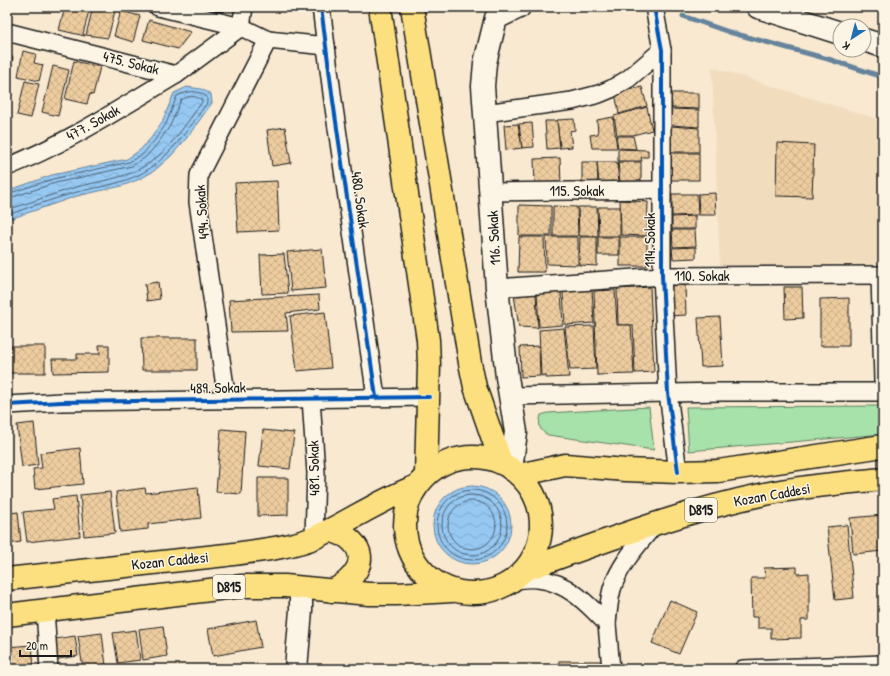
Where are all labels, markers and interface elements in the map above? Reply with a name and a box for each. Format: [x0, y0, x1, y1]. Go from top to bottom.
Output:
north arrow [832, 18, 872, 58]
text: K [839, 39, 853, 53]
street label: 475. Sokak [101, 45, 161, 80]
street label: 477. Sokak [62, 99, 123, 146]
street label: 480. Sokak [346, 170, 375, 229]
street label: 115. Sokak [549, 180, 605, 201]
street label: 494. Sokak [189, 184, 214, 240]
street label: 116. Sokak [482, 210, 505, 266]
street label: 114. Sokak [639, 213, 660, 267]
street label: 110. Sokak [674, 265, 730, 286]
street label: 489. Sokak [190, 377, 246, 398]
street label: 481. Sokak [303, 440, 324, 496]
street label: Kozan Caddesi [732, 477, 812, 512]
road number: D815 [685, 498, 717, 522]
street label: Kozan Caddesi [130, 546, 209, 575]
road number: D815 [213, 575, 245, 599]
scale bar [20, 632, 71, 658]
text: 20 m [26, 637, 48, 654]

